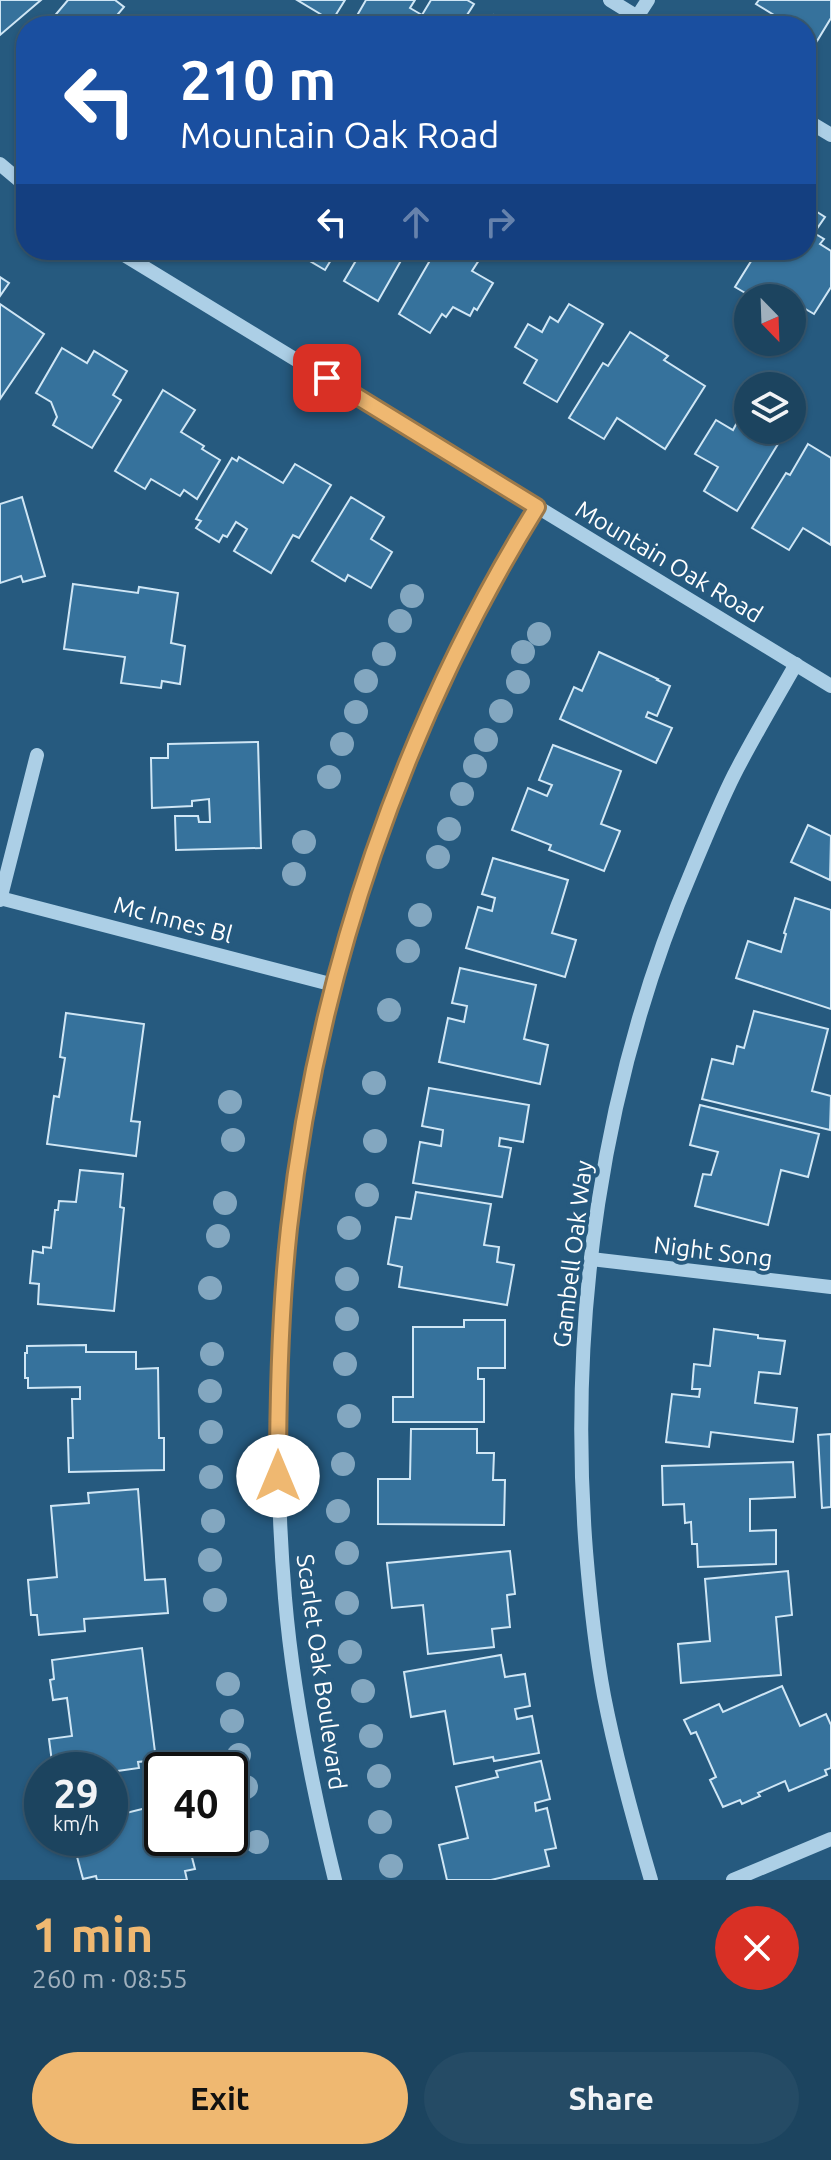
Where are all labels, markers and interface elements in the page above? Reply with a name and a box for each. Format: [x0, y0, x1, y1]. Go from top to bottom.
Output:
icon: left [48, 48, 152, 152]
text: 210 m [180, 48, 336, 111]
text: Mountain Oak Road [180, 114, 499, 155]
icon: left [310, 200, 354, 244]
icon: ahead [394, 200, 438, 244]
icon: right [478, 200, 522, 244]
north arrow [734, 284, 806, 356]
map controls [734, 284, 806, 444]
pin [293, 344, 361, 412]
icon: arrive [305, 356, 349, 400]
button: layers [734, 372, 806, 444]
street label: Mountain Oak Road [571, 495, 767, 628]
street label: Mc Innes Bl [111, 891, 235, 948]
street label: Gambell Oak Way [548, 1158, 597, 1349]
street label: Night Song [652, 1231, 774, 1272]
position arrow [236, 1434, 320, 1518]
street label: Scarlet Oak Boulevard [292, 1552, 351, 1792]
speed limit sign: 40 [144, 1752, 248, 1856]
text: 29 [53, 1771, 99, 1816]
text: km/h [53, 1812, 99, 1835]
button: close [715, 1906, 799, 1990]
text: 1 min [32, 1907, 153, 1961]
text: 260 m · 08:55 [32, 1964, 188, 1993]
button: Exit [32, 2052, 408, 2144]
button: Share [424, 2052, 799, 2144]

